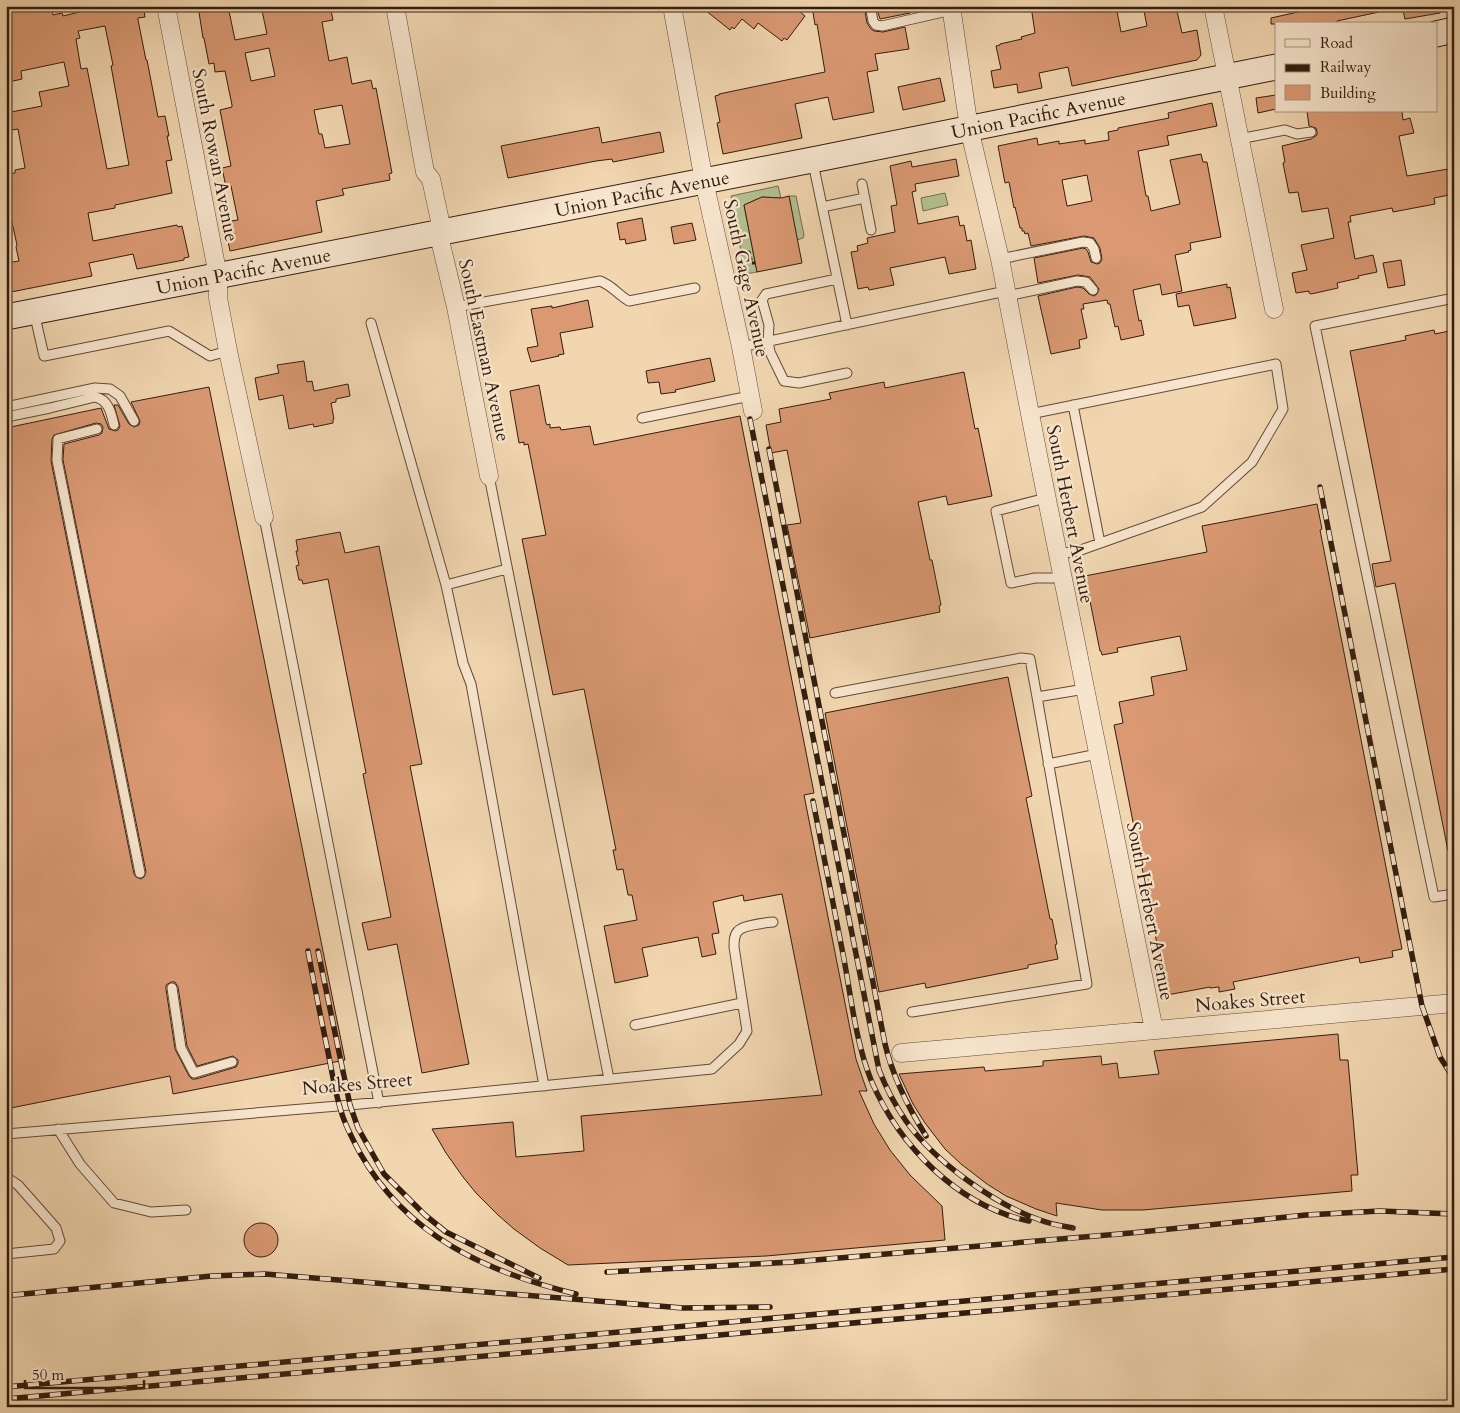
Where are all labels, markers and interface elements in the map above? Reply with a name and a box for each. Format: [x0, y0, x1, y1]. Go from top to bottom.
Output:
legend [1275, 22, 1438, 112]
text: Road [1320, 33, 1353, 53]
text: Railway [1320, 57, 1371, 77]
street label: South Rowan Avenue [185, 66, 245, 244]
text: Building [1320, 83, 1376, 103]
street label: Union Pacific Avenue [949, 85, 1128, 146]
street label: Union Pacific Avenue [553, 164, 732, 224]
street label: South Gage Avenue [717, 197, 775, 360]
street label: Union Pacific Avenue [154, 242, 333, 301]
street label: South Eastman Avenue [452, 257, 516, 444]
street label: South Herbert Avenue [1040, 423, 1100, 606]
street label: South Herbert Avenue [1120, 820, 1180, 1003]
street label: Noakes Street [1194, 983, 1306, 1019]
street label: Noakes Street [301, 1066, 413, 1102]
scale bar [25, 1358, 144, 1390]
text: 50 m [32, 1365, 64, 1385]

